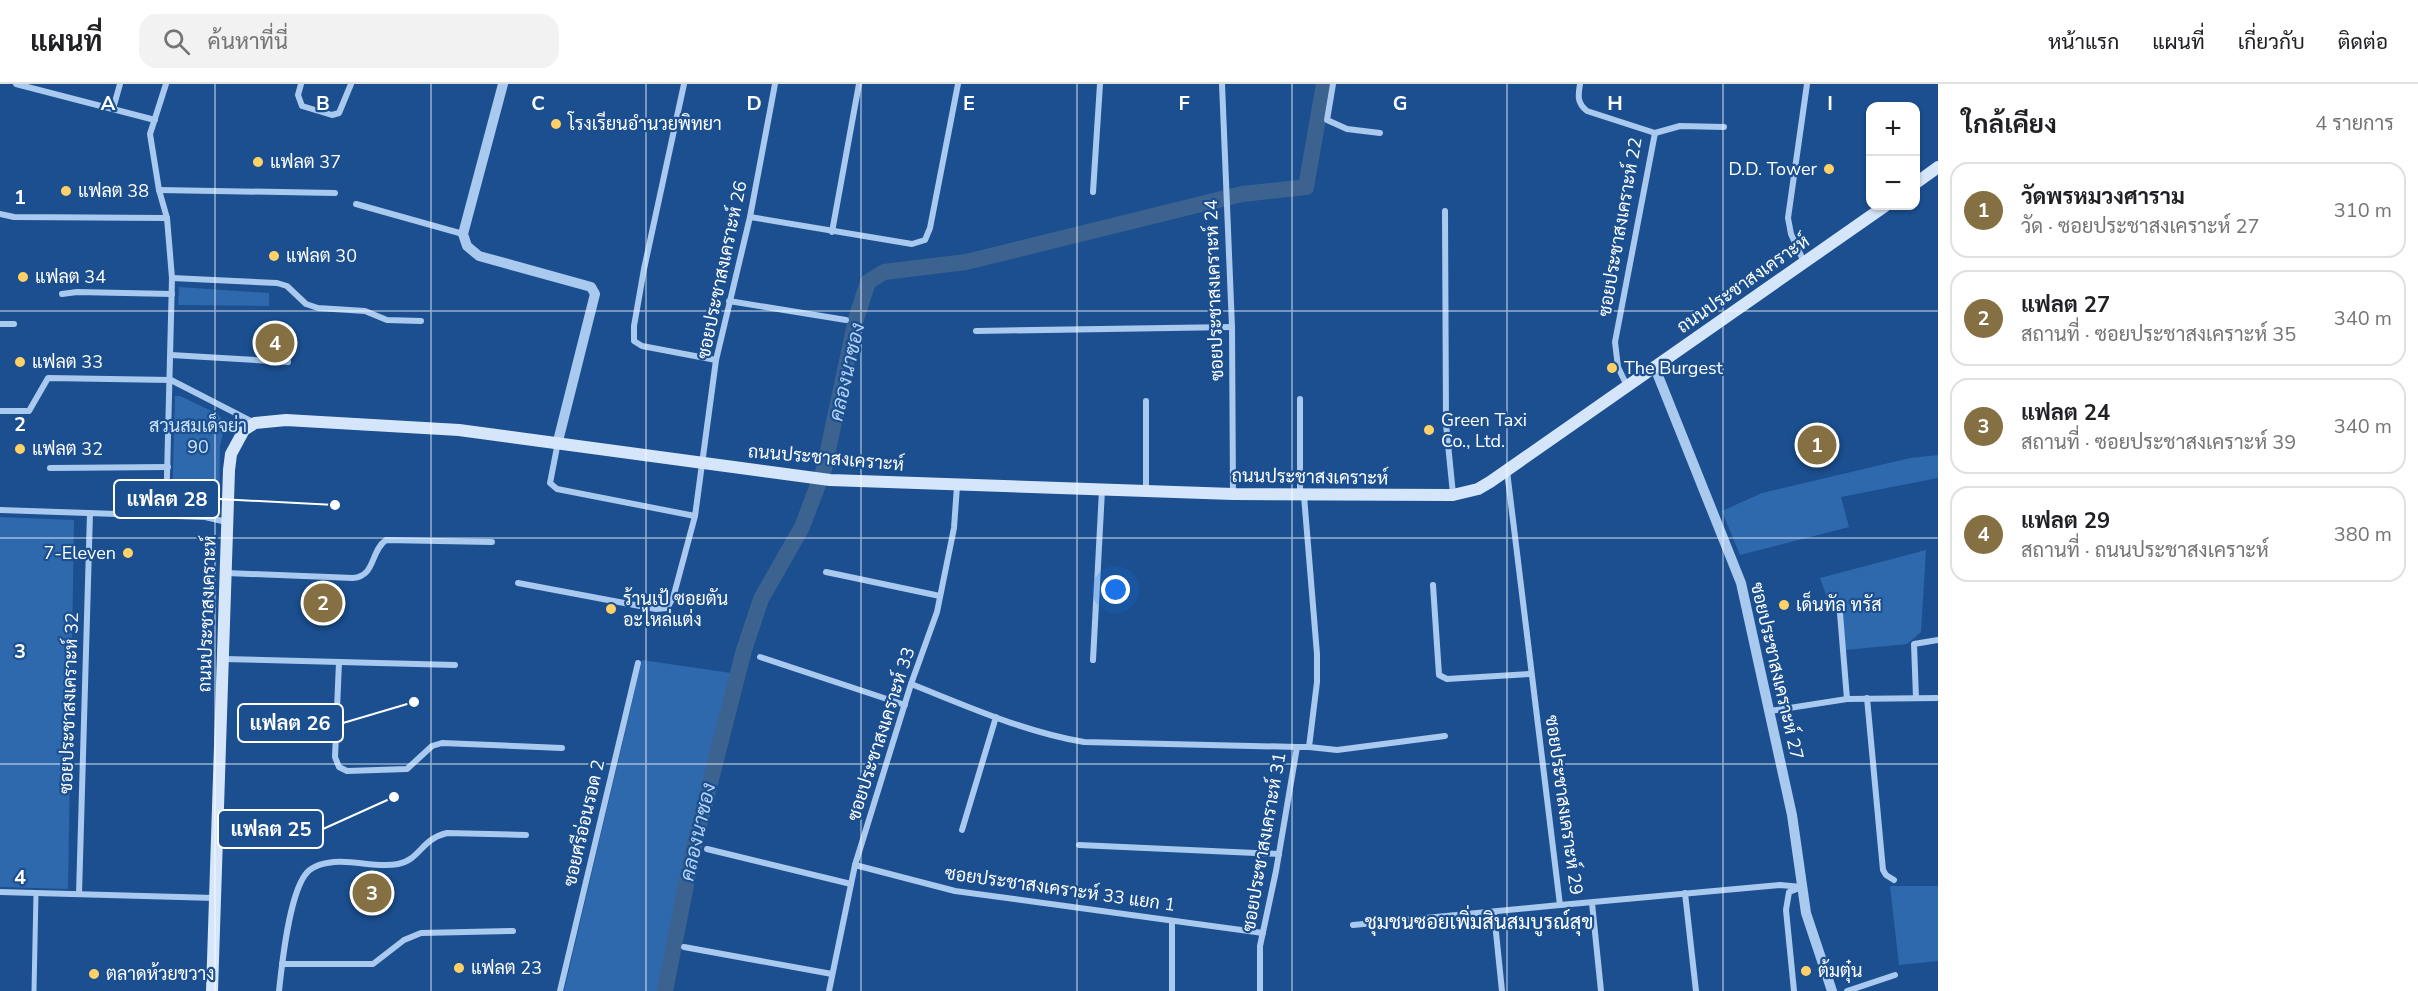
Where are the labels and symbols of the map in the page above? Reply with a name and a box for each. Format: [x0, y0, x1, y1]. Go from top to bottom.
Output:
text: A [101, 90, 116, 117]
text: B [316, 90, 330, 117]
text: C [531, 90, 545, 117]
text: D [746, 90, 762, 117]
text: E [963, 90, 975, 117]
text: F [1178, 90, 1190, 117]
text: G [1393, 90, 1407, 117]
text: H [1607, 90, 1623, 117]
text: I [1827, 90, 1833, 117]
place label: โรงเรียนอำนวยพิทยา [567, 111, 722, 136]
marker: โรงเรียนอำนวยพิทยา [549, 117, 563, 131]
street label: ซอยประชาสงเคราะห์ 22 [1591, 135, 1648, 318]
place label: แฟลต 37 [270, 150, 341, 174]
marker: แฟลต 37 [251, 155, 265, 169]
place label: D.D. Tower [1728, 157, 1818, 181]
marker: D.D. Tower [1822, 162, 1836, 176]
place label: แฟลต 38 [78, 179, 149, 203]
street label: ซอยประชาสงเคราะห์ 26 [690, 179, 753, 361]
text: 1 [14, 184, 26, 211]
marker: แฟลต 38 [59, 184, 73, 198]
street label: ซอยประชาสงเคราะห์ 24 [1198, 199, 1229, 381]
street label: ถนนประชาสงเคราะห์ [1671, 228, 1814, 339]
place label: แฟลต 30 [286, 244, 357, 268]
marker: แฟลต 30 [267, 249, 281, 263]
place label: แฟลต 34 [35, 265, 106, 289]
marker: แฟลต 34 [16, 270, 30, 284]
pin: 4 [256, 320, 294, 366]
water label: คลองนาซอง [823, 320, 871, 424]
place label: แฟลต 33 [32, 350, 103, 374]
marker: แฟลต 33 [13, 355, 27, 369]
place label: The Burgest [1624, 356, 1724, 380]
marker: The Burgest [1605, 361, 1619, 375]
place label: Green Taxi Co., Ltd. [1441, 408, 1527, 453]
text: 2 [14, 411, 26, 438]
park label: สวนสมเด็จย่า 90 [149, 412, 247, 459]
pin: 1 [1798, 422, 1836, 468]
marker: Green Taxi Co., Ltd. [1422, 423, 1436, 437]
place label: แฟลต 32 [32, 437, 103, 461]
street label: ถนนประชาสงเคราะห์ [747, 438, 905, 477]
marker: แฟลต 32 [13, 442, 27, 456]
street label: ถนนประชาสงเคราะห์ [1231, 463, 1389, 490]
callout: แฟลต 28 [114, 480, 219, 518]
text: แฟลต 28 [126, 486, 208, 513]
street label: ถนนประชาสงเคราะห์ [191, 535, 222, 693]
place label: 7-Eleven [43, 541, 116, 565]
marker: 7-Eleven [121, 546, 135, 560]
your location [1101, 575, 1130, 604]
pin: 2 [304, 580, 342, 626]
street label: ซอยประชาสงเคราะห์ 27 [1745, 580, 1810, 762]
place label: ร้านเป้ ซอยตัน อะไหล่แต่ง [623, 587, 728, 632]
place label: เด็นทัล ทรัส [1796, 591, 1882, 617]
marker: เด็นทัล ทรัส [1777, 598, 1791, 612]
marker: ร้านเป้ ซอยตัน อะไหล่แต่ง [604, 602, 618, 616]
street label: ซอยประชาสงเคราะห์ 32 [53, 612, 84, 794]
text: 3 [14, 638, 26, 665]
street label: ซอยประชาสงเคราะห์ 33 [841, 644, 920, 824]
callout: แฟลต 26 [238, 704, 343, 742]
text: แฟลต 26 [249, 710, 331, 737]
street label: ซอยประชาสงเคราะห์ 29 [1539, 713, 1590, 897]
street label: ซอยประชาสงเคราะห์ 31 [1235, 750, 1292, 933]
street label: ซอยศรีอ่อนรอด 2 [557, 757, 610, 889]
water label: คลองนาซอง [674, 780, 722, 884]
callout: แฟลต 25 [218, 810, 323, 848]
text: แฟลต 25 [230, 816, 312, 843]
street label: ซอยประชาสงเคราะห์ 33 แยก 1 [943, 860, 1177, 917]
text: 4 [14, 864, 26, 891]
pin: 3 [352, 870, 392, 916]
district label: ชุมชนซอยเพิ่มสินสมบูรณ์สุข [1365, 905, 1593, 937]
place label: แฟลต 23 [471, 956, 542, 980]
place label: ต้มตุ๋น [1818, 959, 1862, 983]
marker: แฟลต 23 [452, 961, 466, 975]
place label: ตลาดห้วยขวาง [106, 962, 215, 986]
marker: ต้มตุ๋น [1799, 964, 1813, 978]
marker: ตลาดห้วยขวาง [87, 967, 101, 981]

